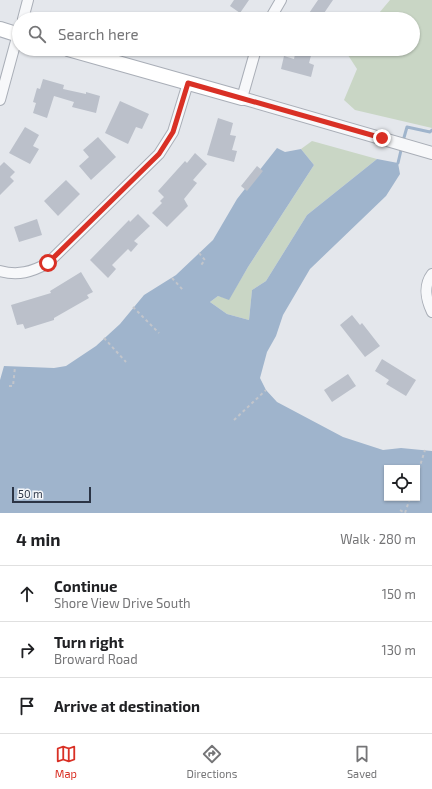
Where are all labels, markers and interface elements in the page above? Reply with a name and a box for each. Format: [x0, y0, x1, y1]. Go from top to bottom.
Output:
search box [12, 12, 420, 56]
icon: search [26, 23, 48, 45]
text: Search here [58, 25, 139, 43]
route end [373, 129, 391, 147]
route start [39, 254, 57, 272]
map controls [384, 465, 420, 501]
button: locate [384, 465, 420, 501]
scale bar [12, 485, 91, 504]
text: 50 m [18, 487, 43, 500]
text: 4 min [16, 529, 60, 549]
text: Walk · 280 m [340, 531, 416, 547]
text: Continue [54, 577, 117, 595]
icon: ahead [16, 583, 38, 605]
text: 150 m [382, 586, 416, 602]
text: Shore View Drive South [54, 595, 191, 611]
text: Turn right [54, 633, 124, 651]
icon: right [16, 639, 38, 661]
text: 130 m [381, 642, 416, 658]
text: Broward Road [54, 651, 138, 667]
icon: arrive [16, 695, 38, 717]
text: Arrive at destination [54, 697, 200, 715]
tab: Map [55, 743, 77, 780]
tab: Directions [187, 743, 237, 780]
tab: Saved [347, 743, 377, 780]

